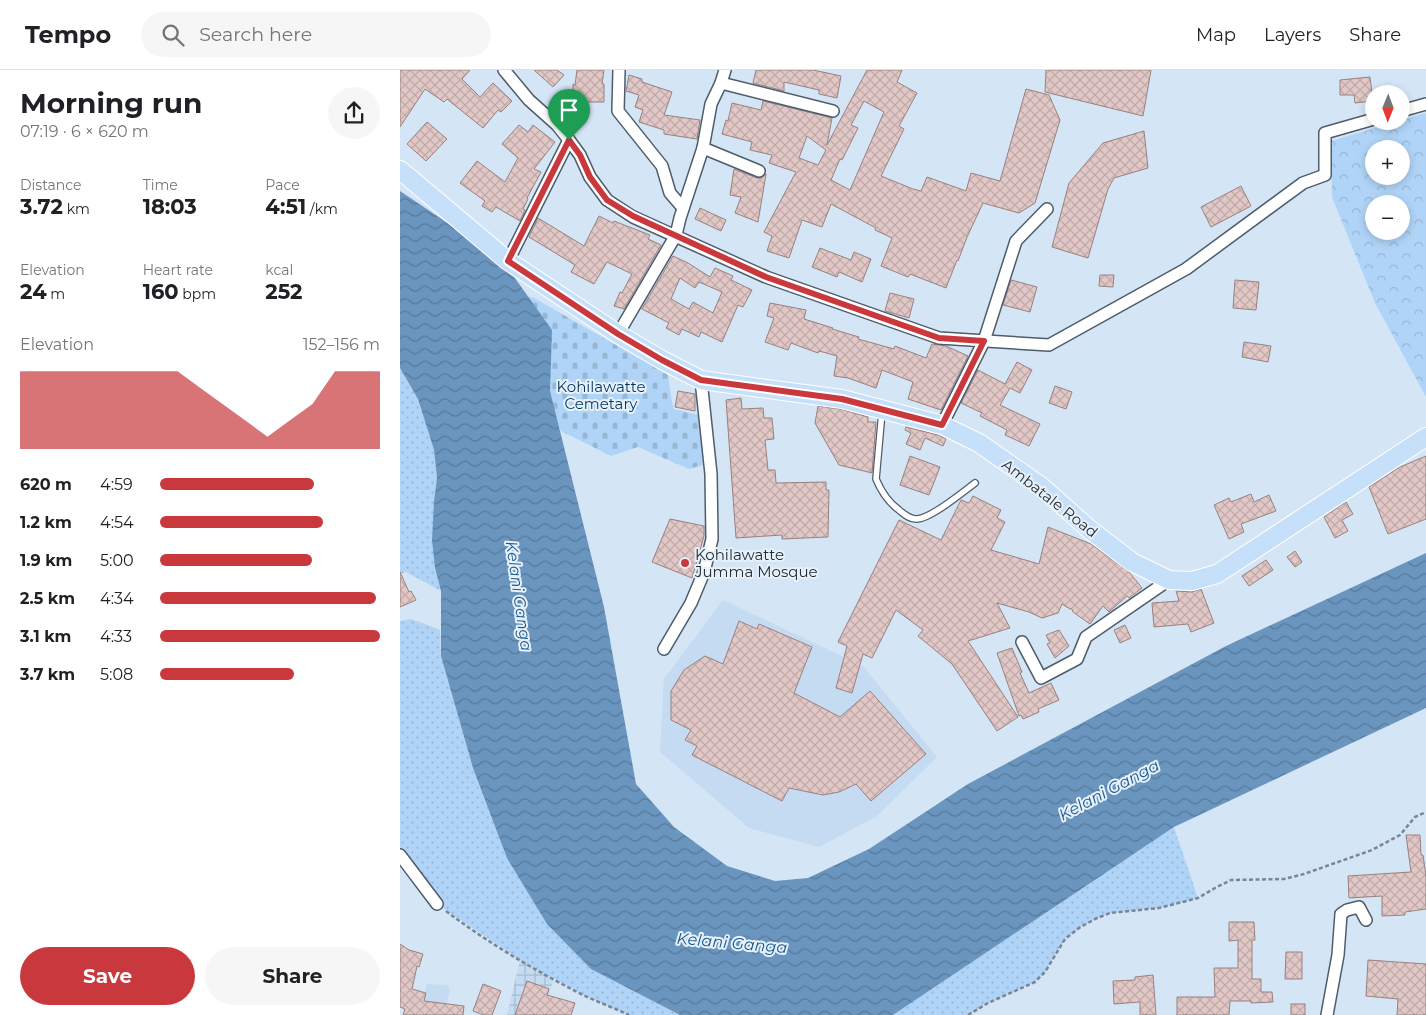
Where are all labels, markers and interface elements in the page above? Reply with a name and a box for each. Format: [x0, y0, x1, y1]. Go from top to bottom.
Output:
search box [141, 12, 491, 57]
text: Tempo [25, 20, 111, 49]
icon: search [159, 21, 187, 49]
text: Search here [199, 23, 312, 46]
text: Map [1196, 24, 1236, 46]
text: Layers [1264, 24, 1321, 46]
text: Share [1349, 24, 1401, 46]
north arrow [1365, 85, 1410, 130]
map controls [1365, 85, 1410, 240]
text: Morning run [20, 86, 202, 120]
button: share [328, 87, 380, 139]
pin [548, 89, 590, 140]
icon: arrive [555, 96, 583, 124]
text: 07:19 · 6 × 620 m [20, 122, 149, 141]
button: + [1365, 140, 1410, 185]
text: Distance [20, 176, 82, 194]
text: Time [143, 176, 178, 194]
text: Pace [265, 176, 300, 194]
text: 3.72 [20, 194, 63, 219]
text: 18:03 [143, 194, 197, 219]
text: 4:51 [265, 194, 306, 219]
button: − [1365, 195, 1410, 240]
text: km [63, 200, 90, 218]
text: /km [306, 200, 338, 218]
text: Elevation [20, 261, 85, 279]
text: Heart rate [143, 261, 213, 279]
text: kcal [265, 261, 293, 279]
text: 24 [20, 279, 47, 304]
text: 160 [143, 279, 179, 304]
text: 252 [265, 279, 303, 304]
text: m [47, 285, 65, 303]
text: bpm [179, 285, 216, 303]
text: Elevation [20, 335, 94, 354]
text: 152–156 m [303, 335, 380, 354]
park label: Kohilawatte Cemetary [556, 377, 646, 413]
street label: Ambatale Road [998, 455, 1102, 541]
text: 620 m [20, 475, 72, 494]
text: 4:59 [100, 475, 133, 494]
text: 1.2 km [20, 513, 72, 532]
text: 4:54 [100, 513, 134, 532]
water label: Kelani Ganga [502, 540, 536, 652]
place label: Kohilawatte Jumma Mosque [694, 545, 818, 581]
text: 1.9 km [20, 551, 72, 570]
text: 5:00 [100, 551, 134, 570]
marker: Kohilawatte Jumma Mosque [679, 557, 691, 569]
text: 2.5 km [20, 589, 75, 608]
text: 4:34 [100, 589, 134, 608]
text: 3.1 km [20, 627, 71, 646]
text: 4:33 [100, 627, 132, 646]
text: 3.7 km [20, 665, 75, 684]
text: 5:08 [100, 665, 133, 684]
water label: Kelani Ganga [1056, 755, 1163, 824]
water label: Kelani Ganga [676, 929, 788, 957]
button: Save [20, 947, 195, 1005]
button: Share [205, 947, 380, 1005]

